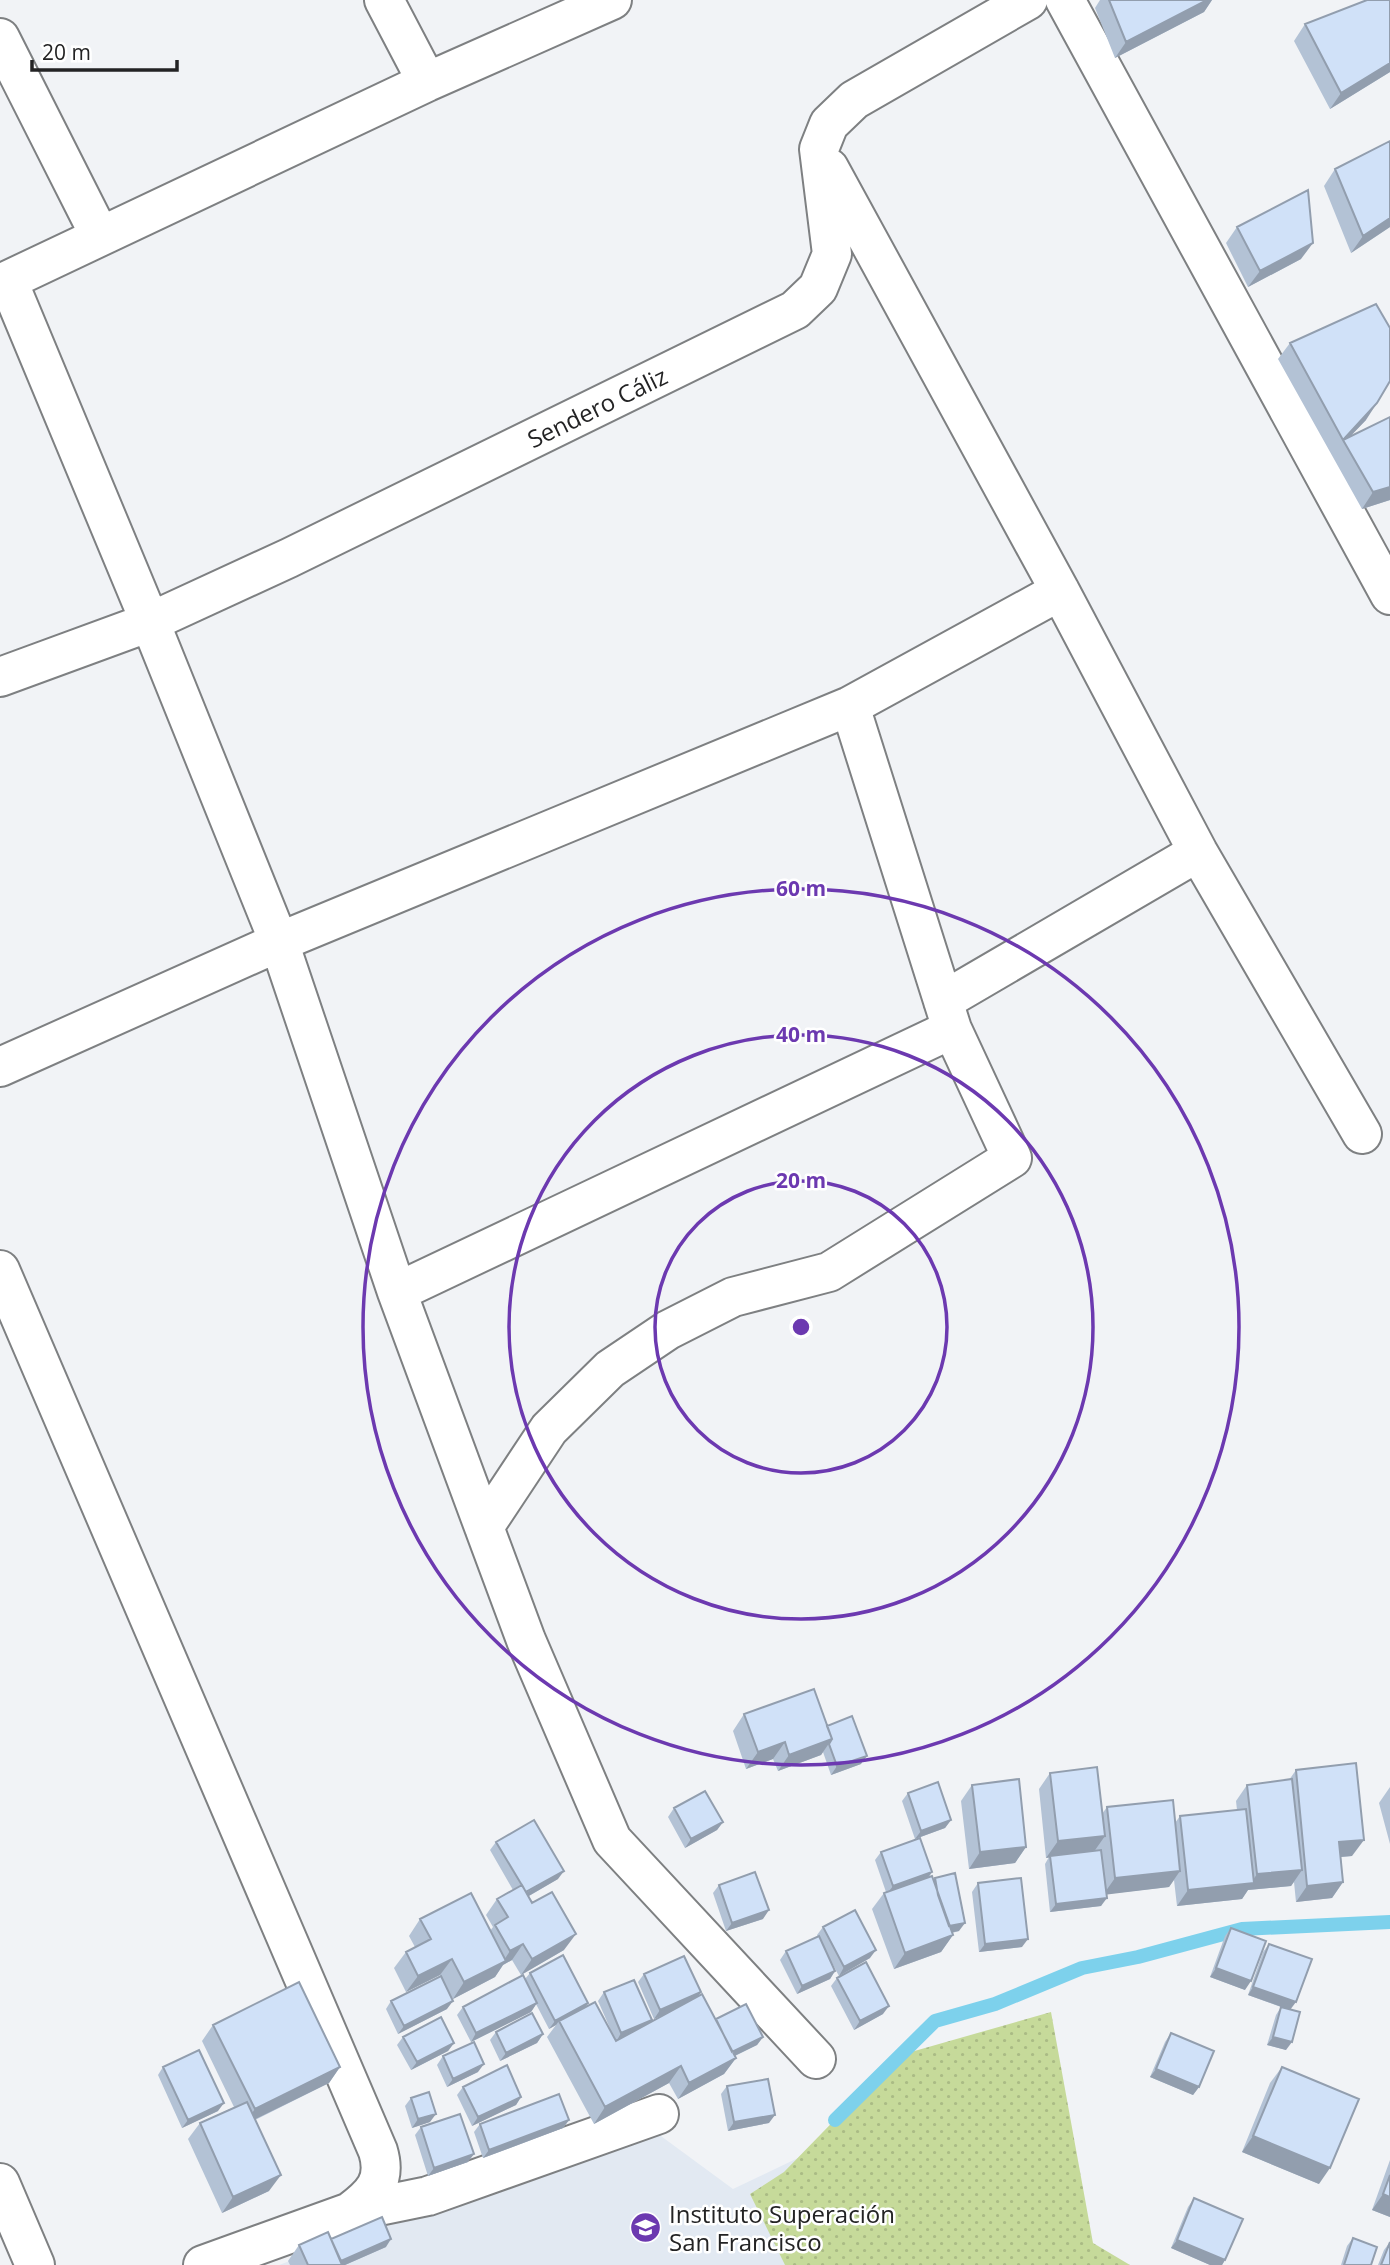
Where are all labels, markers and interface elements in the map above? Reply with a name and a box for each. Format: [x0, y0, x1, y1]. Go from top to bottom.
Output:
scale bar [32, 28, 177, 72]
text: 20 m [42, 38, 91, 66]
street label: Sendero Cáliz [522, 359, 672, 455]
text: 60 m [776, 874, 826, 902]
text: 40 m [776, 1020, 826, 1048]
text: 20 m [776, 1166, 826, 1194]
centre of rings [789, 1315, 813, 1339]
place label: Instituto Superación San Francisco [669, 2197, 895, 2258]
school or university icon: Instituto Superación San Francisco [629, 2210, 663, 2244]

